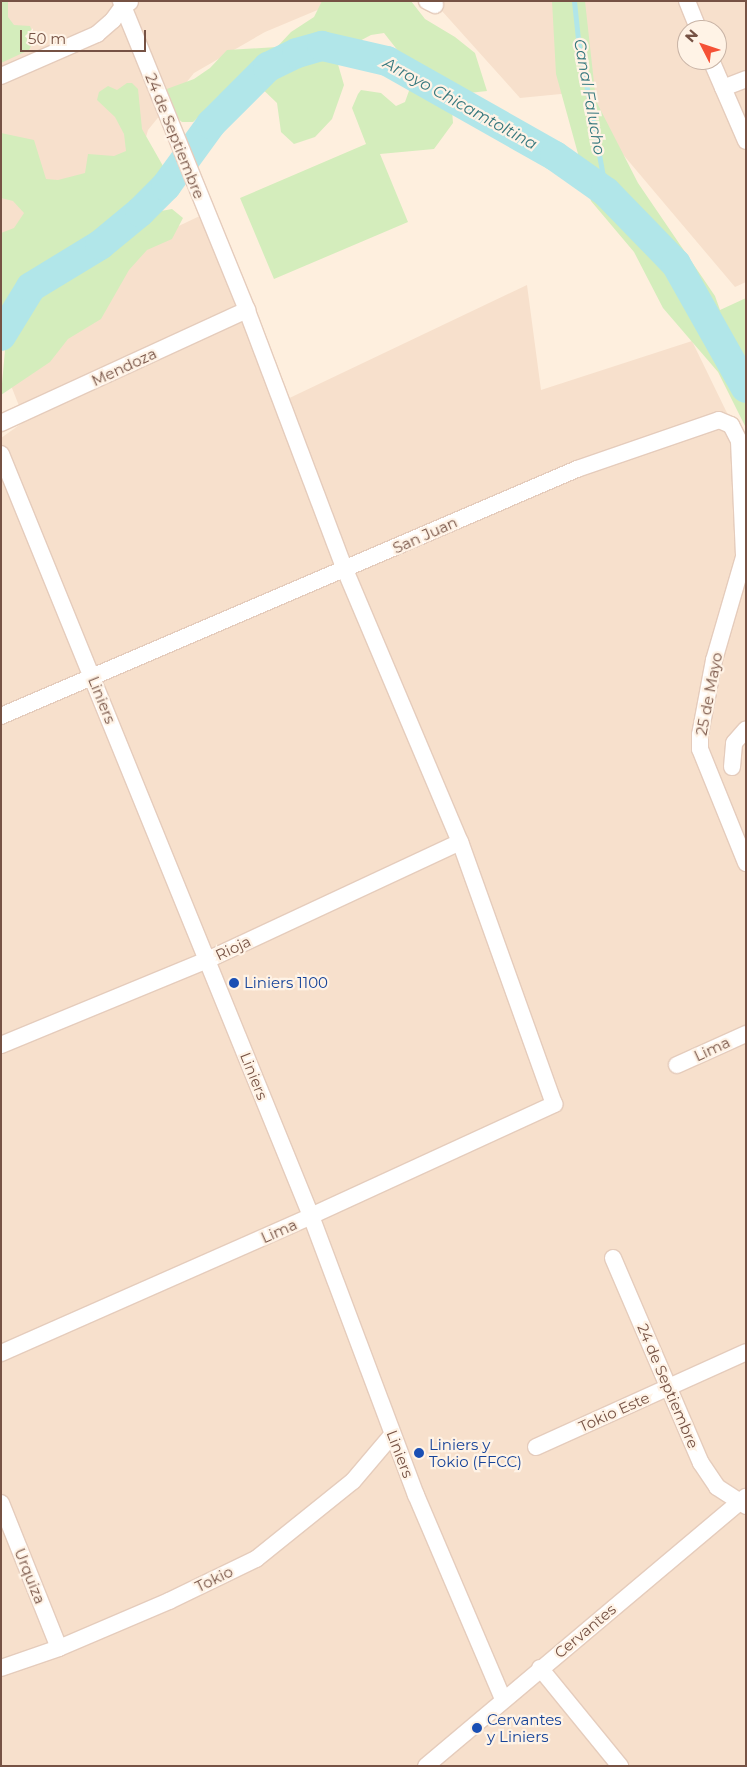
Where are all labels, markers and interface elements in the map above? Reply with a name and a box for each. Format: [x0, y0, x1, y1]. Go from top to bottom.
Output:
scale bar [22, 20, 149, 52]
north arrow [677, 20, 727, 70]
text: N [681, 26, 702, 46]
text: 50 m [28, 29, 66, 48]
water label: Canal Falucho [569, 37, 609, 157]
water label: Arroyo Chicamtoltina [380, 54, 540, 154]
street label: 24 de Septiembre [142, 71, 208, 201]
street label: Mendoza [89, 344, 159, 390]
street label: San Juan [390, 513, 460, 557]
street label: 25 de Mayo [692, 651, 726, 737]
street label: Liniers [84, 674, 120, 726]
street label: Rioja [212, 932, 254, 964]
place label: Liniers 1100 [244, 974, 328, 992]
marker: Liniers 1100 [228, 977, 240, 989]
street label: Lima [691, 1033, 733, 1065]
street label: Liniers [236, 1050, 272, 1102]
street label: Lima [258, 1215, 300, 1247]
street label: 24 de Septiembre [634, 1321, 702, 1451]
street label: Tokio Este [576, 1388, 652, 1436]
street label: Liniers [383, 1428, 417, 1480]
place label: Liniers y Tokio (FFCC) [429, 1435, 522, 1470]
marker: Liniers y Tokio (FFCC) [413, 1447, 425, 1459]
street label: Urquiza [11, 1546, 49, 1606]
street label: Tokio [192, 1562, 236, 1596]
street label: Cervantes [551, 1600, 619, 1662]
place label: Cervantes y Liniers [487, 1710, 562, 1745]
marker: Cervantes y Liniers [471, 1722, 483, 1734]

